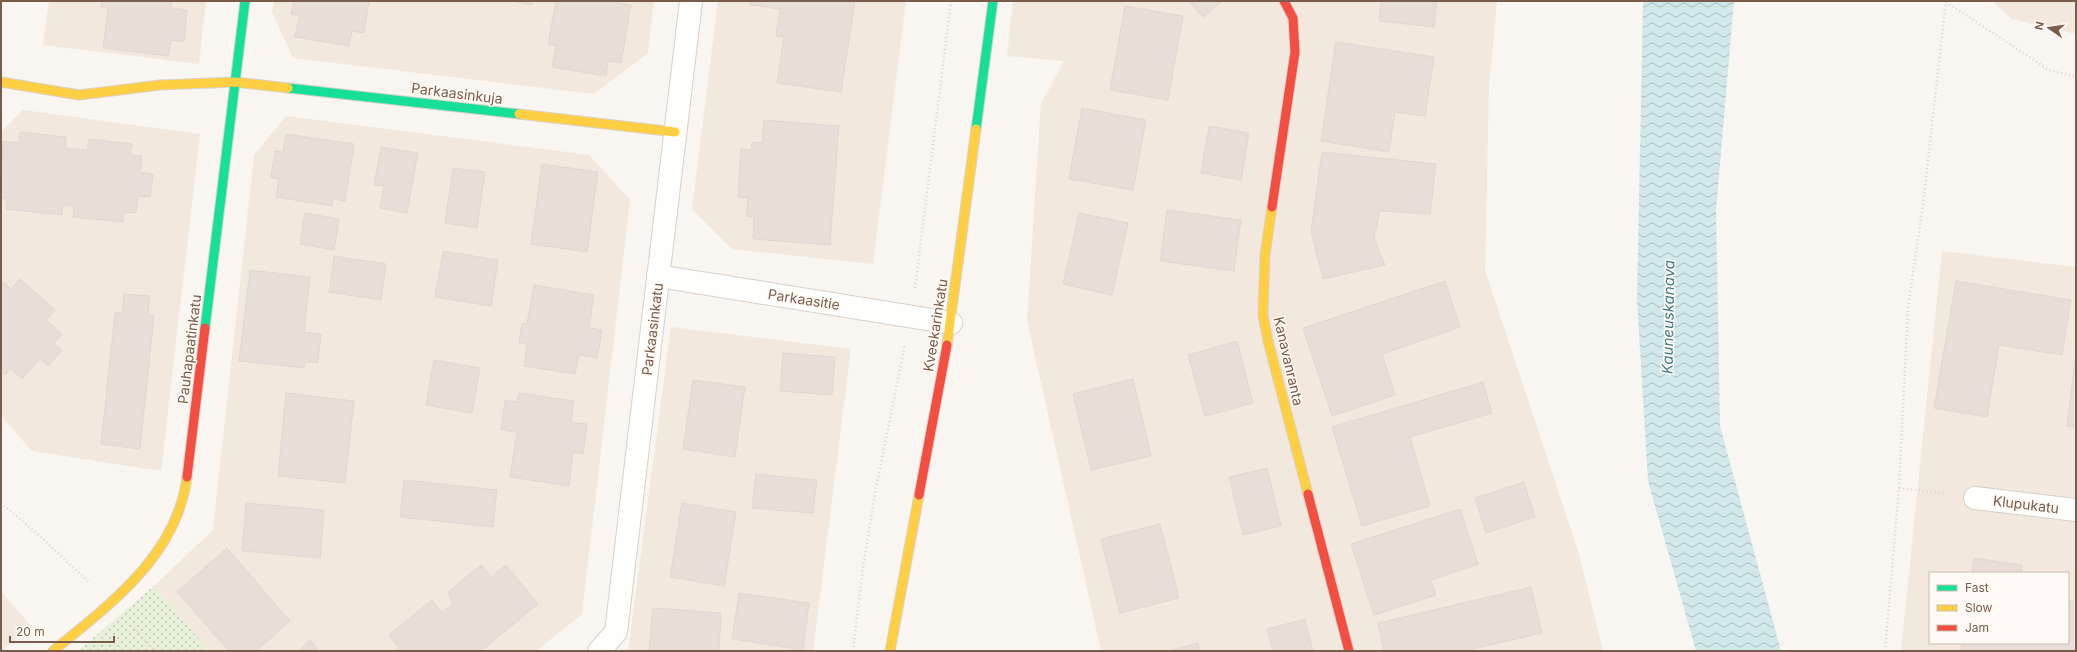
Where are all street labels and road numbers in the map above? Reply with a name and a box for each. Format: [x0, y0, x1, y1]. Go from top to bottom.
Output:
street label: Parkaasinkuja [410, 79, 504, 107]
street label: Kveekarinkatu [919, 277, 951, 373]
street label: Parkaasinkatu [638, 282, 666, 376]
street label: Parkaasitie [767, 285, 841, 313]
street label: Pauhapaatinkatu [174, 293, 204, 405]
street label: Kanavanranta [1270, 315, 1308, 407]
street label: Klupukatu [1992, 492, 2060, 516]

